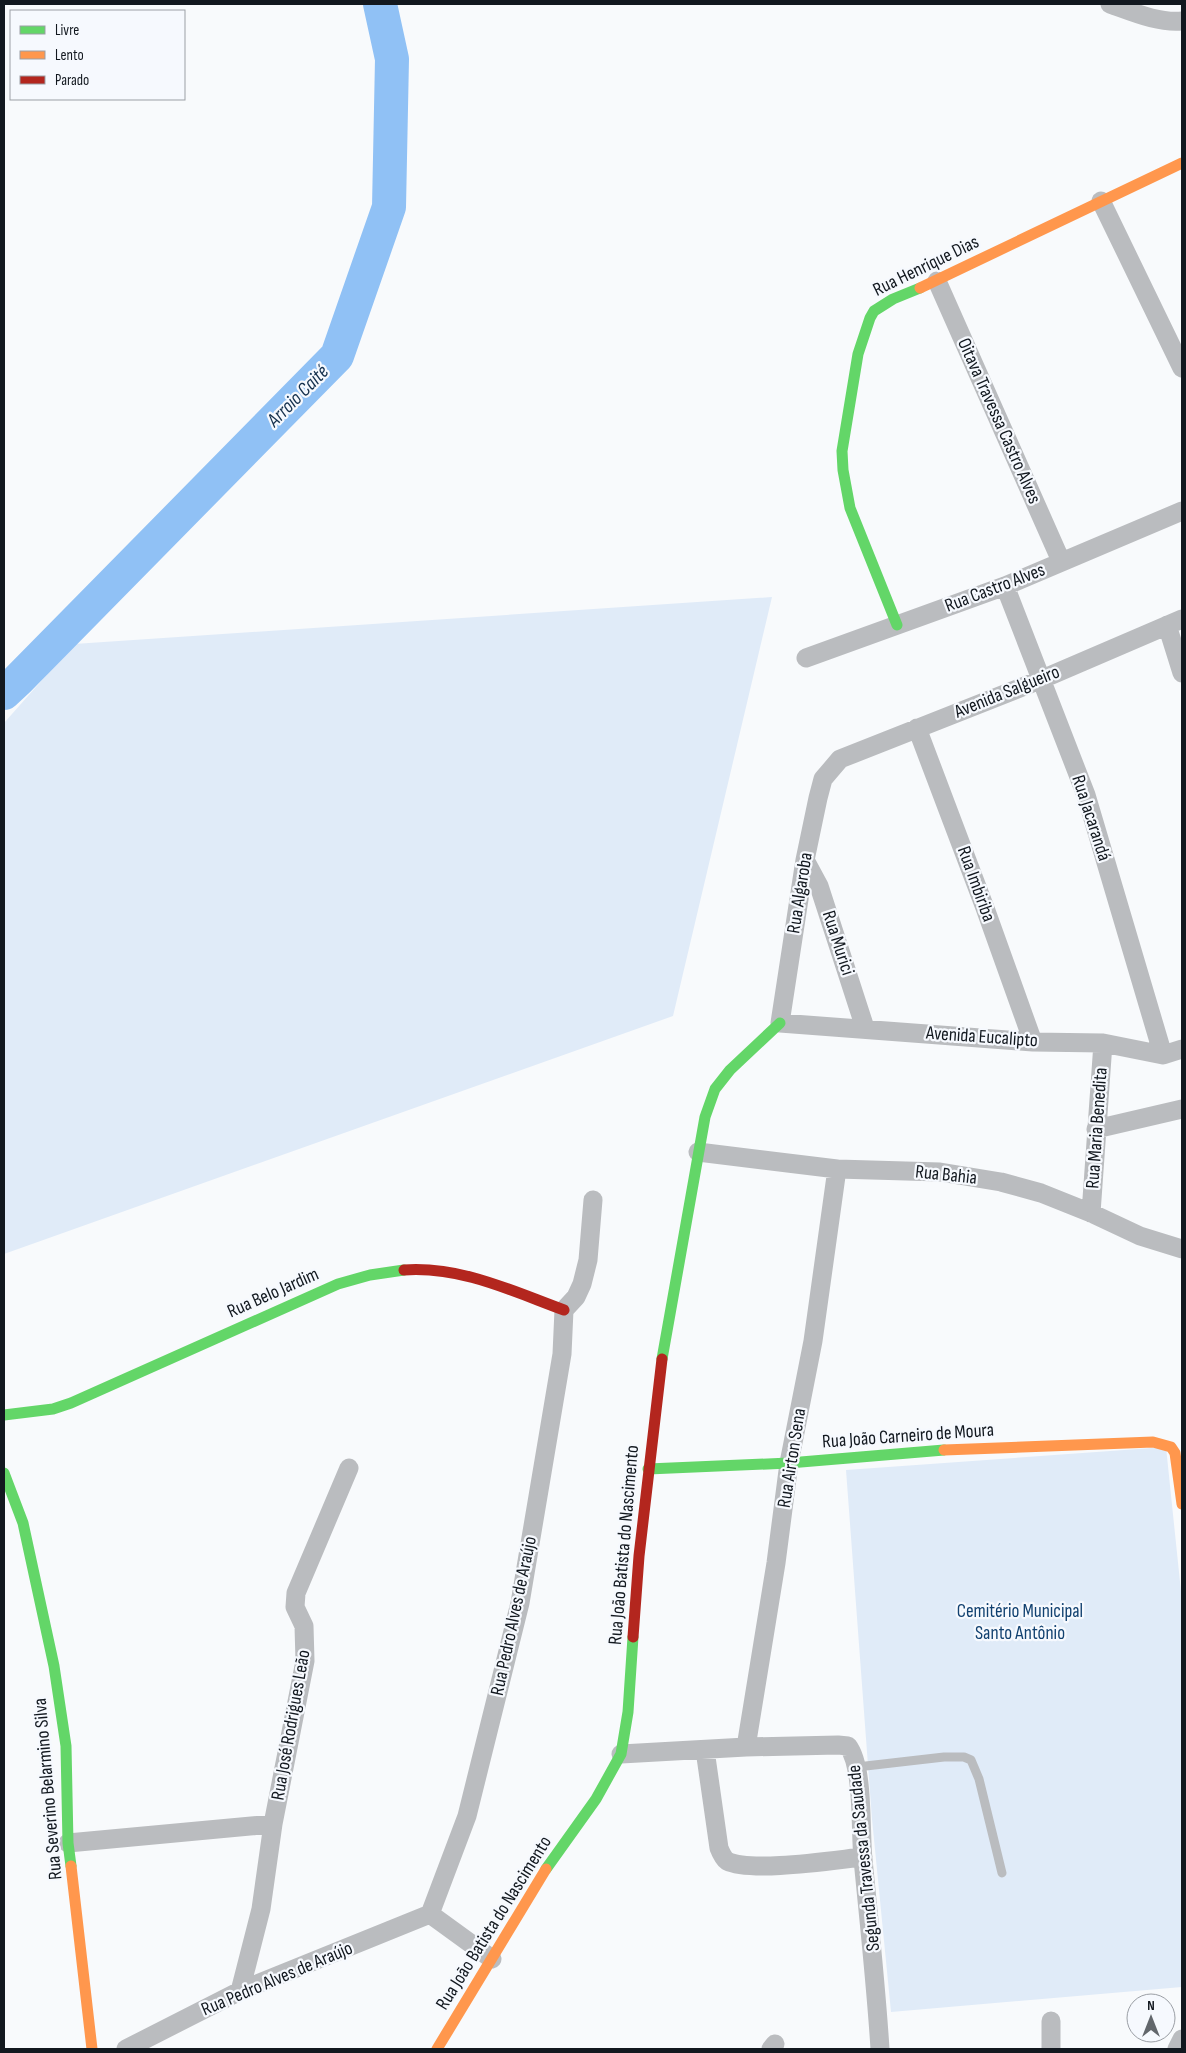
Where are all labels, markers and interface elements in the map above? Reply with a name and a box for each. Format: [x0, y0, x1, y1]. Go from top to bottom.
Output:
legend [10, 10, 185, 100]
text: Livre [55, 21, 79, 40]
text: Lento [55, 46, 84, 65]
text: Parado [55, 71, 89, 90]
street label: Rua Henrique Dias [869, 230, 983, 302]
street label: Oitava Travessa Castro Alves [952, 335, 1046, 508]
water label: Arroio Caité [261, 360, 334, 433]
street label: Rua Castro Alves [942, 558, 1049, 618]
street label: Avenida Salgueiro [950, 660, 1063, 724]
street label: Rua Jacarandá [1066, 772, 1116, 864]
street label: Rua Imbiriba [952, 843, 1000, 925]
street label: Rua Algaroba [782, 851, 818, 935]
street label: Rua Murici [817, 908, 859, 978]
street label: Avenida Eucalipto [924, 1022, 1039, 1052]
street label: Rua Maria Benedita [1081, 1067, 1113, 1189]
street label: Rua Bahia [914, 1160, 978, 1190]
street label: Rua Belo Jardim [224, 1263, 322, 1323]
street label: Rua Airton Sena [773, 1407, 811, 1509]
street label: Rua João Carneiro de Moura [821, 1419, 995, 1453]
street label: Rua João Batista do Nascimento [604, 1444, 644, 1646]
street label: Rua Pedro Alves de Araújo [486, 1534, 542, 1698]
park label: Cemitério Municipal Santo Antônio [957, 1600, 1083, 1645]
street label: Rua José Rodrigues Leão [266, 1648, 316, 1802]
street label: Rua Severino Belarmino Silva [29, 1697, 67, 1881]
street label: Segunda Travessa da Saudade [843, 1764, 885, 1952]
street label: Rua João Batista do Nascimento [431, 1832, 557, 2014]
street label: Rua Pedro Alves de Araújo [198, 1937, 356, 2021]
north arrow [1126, 1993, 1176, 2043]
text: N [1147, 1997, 1155, 2014]

